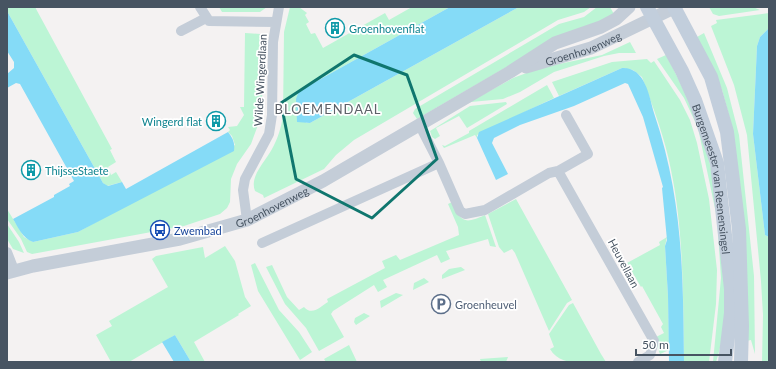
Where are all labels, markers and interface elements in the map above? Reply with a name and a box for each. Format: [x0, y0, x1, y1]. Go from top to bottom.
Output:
building icon: Groenhovenflat [324, 17, 346, 39]
place label: Groenhovenflat [349, 22, 424, 35]
street label: Groenhovenweg [543, 28, 623, 68]
street label: Wilde Wingerdlaan [251, 34, 269, 126]
district label: BLOEMENDAAL [275, 101, 381, 117]
street label: Burgemeester van Reenensingel [690, 102, 734, 255]
building icon: Wingerd flat [205, 110, 227, 132]
place label: Wingerd flat [142, 115, 202, 128]
building icon: ThijsseStaete [20, 159, 42, 181]
place label: ThijsseStaete [45, 164, 109, 177]
street label: Groenhovenweg [234, 183, 311, 230]
bus stop icon: Zwembad [149, 219, 171, 241]
place label: Zwembad [174, 224, 222, 237]
street label: Heuvellaan [606, 236, 642, 290]
parking icon: Groenheuvel [430, 293, 452, 315]
place label: Groenheuvel [455, 298, 517, 311]
scale bar [636, 331, 731, 357]
text: 50 m [642, 337, 669, 352]

